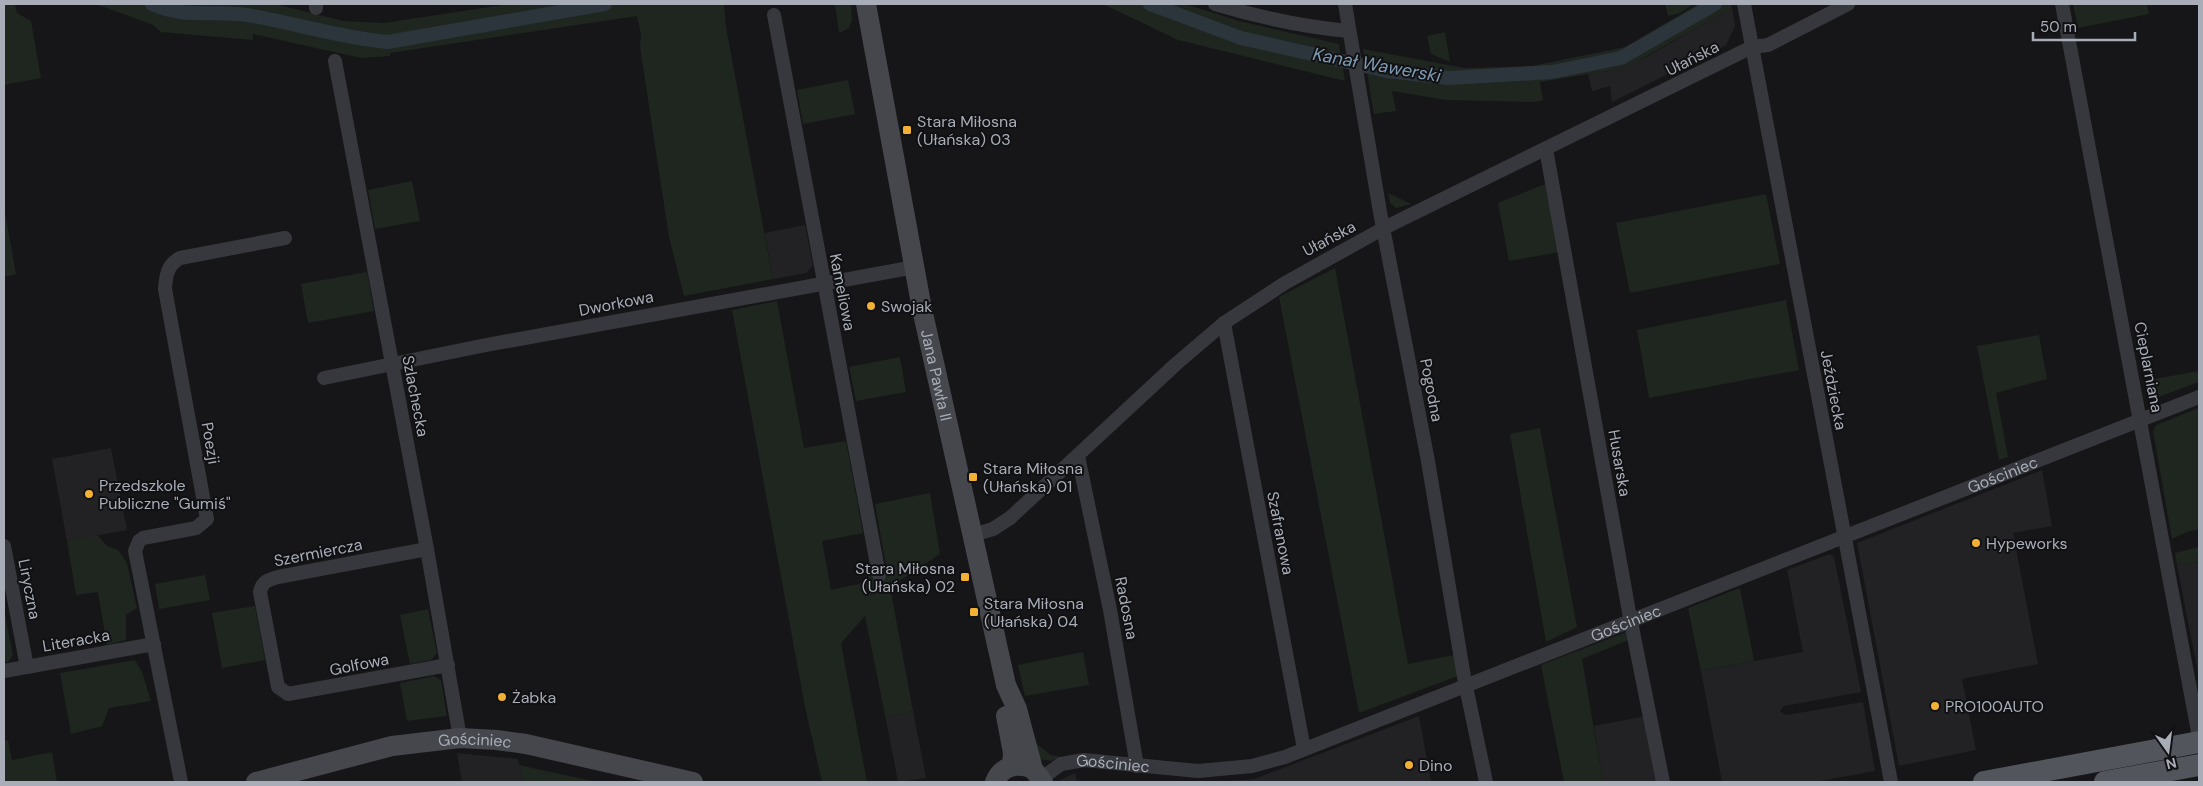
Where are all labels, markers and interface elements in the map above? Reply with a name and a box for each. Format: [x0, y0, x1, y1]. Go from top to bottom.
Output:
scale bar [2033, 10, 2136, 42]
text: 50 m [2040, 17, 2077, 37]
street label: Ułańska [1662, 36, 1722, 81]
water label: Kanał Wawerski [1311, 42, 1444, 88]
place label: Stara Miłosna (Ułańska) 03 [917, 111, 1017, 150]
marker: Stara Miłosna (Ułańska) 03 [901, 124, 913, 136]
street label: Ułańska [1299, 216, 1359, 261]
street label: Kameliowa [825, 252, 860, 333]
street label: Dworkowa [577, 286, 655, 321]
place label: Swojak [881, 296, 932, 317]
marker: Swojak [865, 300, 877, 312]
street label: Cieplarniana [2129, 320, 2168, 414]
street label: Jana Pawła II [916, 328, 957, 423]
street label: Jeździecka [1816, 349, 1852, 432]
street label: Szlachecka [397, 354, 434, 438]
street label: Pogodna [1415, 357, 1448, 424]
street label: Poezji [196, 420, 225, 466]
street label: Husarska [1603, 428, 1636, 498]
street label: Gościniec [1964, 452, 2041, 498]
place label: Stara Miłosna (Ułańska) 01 [983, 458, 1083, 497]
marker: Stara Miłosna (Ułańska) 01 [967, 471, 979, 483]
place label: Przedszkole Publiczne "Gumiś" [99, 475, 231, 514]
marker: Przedszkole Publiczne "Gumiś" [83, 488, 95, 500]
street label: Szafranowa [1262, 490, 1299, 577]
place label: Hypeworks [1986, 533, 2068, 554]
street label: Szermiercza [272, 534, 364, 571]
marker: Hypeworks [1970, 537, 1982, 549]
street label: Liryczna [13, 557, 46, 621]
place label: Stara Miłosna (Ułańska) 02 [855, 558, 955, 597]
marker: Stara Miłosna (Ułańska) 02 [959, 571, 971, 583]
street label: Radosna [1110, 575, 1143, 641]
place label: Stara Miłosna (Ułańska) 04 [984, 593, 1084, 632]
street label: Gościniec [1588, 600, 1664, 647]
marker: Stara Miłosna (Ułańska) 04 [968, 606, 980, 618]
street label: Literacka [41, 624, 111, 657]
street label: Golfowa [328, 648, 391, 681]
place label: Żabka [512, 687, 556, 708]
marker: Żabka [496, 691, 508, 703]
place label: PRO100AUTO [1945, 696, 2044, 717]
marker: PRO100AUTO [1929, 700, 1941, 712]
north arrow [2143, 726, 2193, 776]
street label: Gościniec [437, 728, 513, 753]
street label: Gościniec [1074, 749, 1151, 777]
text: N [2164, 754, 2178, 774]
place label: Dino [1419, 755, 1453, 776]
marker: Dino [1403, 759, 1415, 771]

